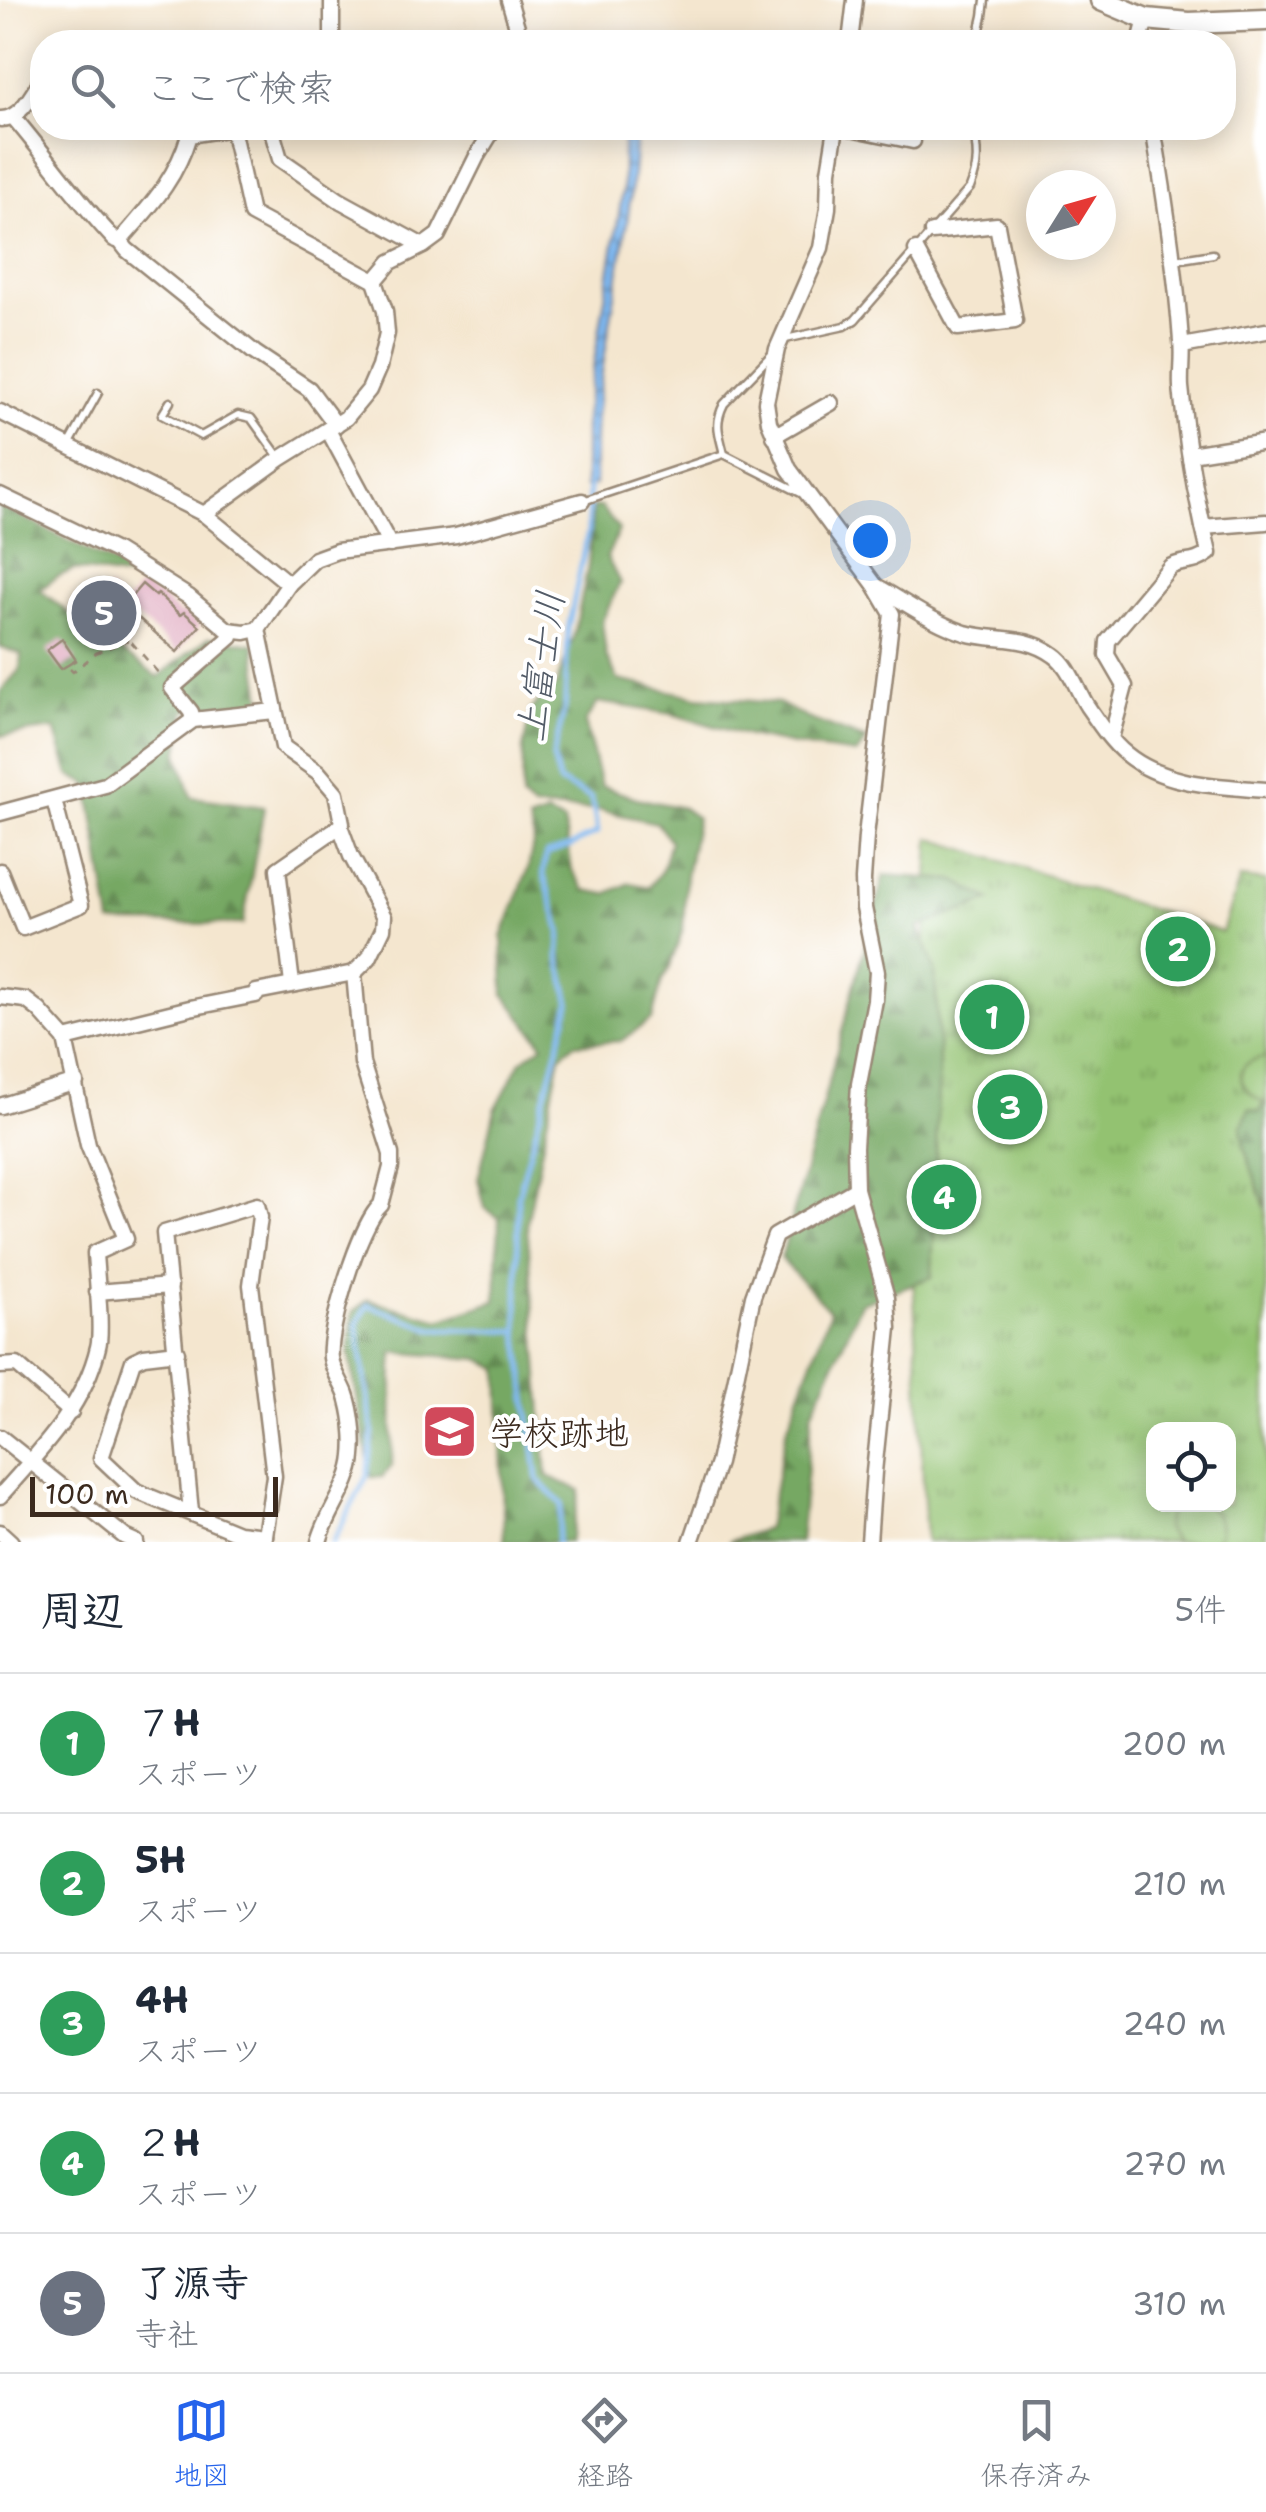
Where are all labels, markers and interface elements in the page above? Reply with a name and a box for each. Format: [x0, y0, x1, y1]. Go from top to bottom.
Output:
search box [30, 30, 1236, 140]
icon: search [65, 58, 120, 113]
text: ここで検索 [145, 62, 335, 113]
north arrow [1026, 170, 1116, 260]
your location [845, 515, 896, 566]
pin: 5 [72, 576, 136, 650]
water label: 上富士川 [504, 587, 576, 745]
pin: 2 [1146, 912, 1210, 986]
pin: 1 [960, 980, 1024, 1054]
pin: 3 [978, 1070, 1042, 1144]
pin: 4 [912, 1160, 976, 1234]
school or university icon: 学校跡地 [420, 1402, 480, 1462]
place label: 学校跡地 [489, 1409, 629, 1456]
map controls [1146, 1422, 1236, 1512]
button: locate [1146, 1422, 1236, 1512]
scale bar [30, 1472, 278, 1516]
text: 100 m [45, 1475, 129, 1513]
text: 周辺 [40, 1582, 124, 1638]
text: 5件 [1174, 1588, 1226, 1631]
text: ７H [135, 1697, 200, 1748]
text: 1 [65, 1722, 80, 1765]
text: 200 m [1122, 1722, 1226, 1765]
text: スポーツ [135, 1752, 262, 1795]
text: 5H [135, 1834, 186, 1885]
text: 2 [61, 1862, 84, 1905]
text: 210 m [1132, 1862, 1226, 1905]
text: スポーツ [135, 1889, 262, 1932]
text: 4H [135, 1974, 189, 2025]
text: 3 [61, 2002, 84, 2045]
text: 240 m [1123, 2002, 1226, 2045]
text: スポーツ [135, 2029, 262, 2072]
text: ２H [135, 2117, 200, 2168]
text: 4 [61, 2142, 84, 2185]
text: 270 m [1123, 2142, 1226, 2185]
text: スポーツ [135, 2172, 262, 2215]
text: 了源寺 [135, 2257, 249, 2308]
text: 5 [62, 2282, 83, 2325]
text: 310 m [1132, 2282, 1226, 2325]
text: 寺社 [135, 2312, 199, 2355]
tab: 地図 [174, 2393, 230, 2494]
tab: 経路 [577, 2393, 633, 2494]
tab: 保存済み [980, 2393, 1092, 2494]

